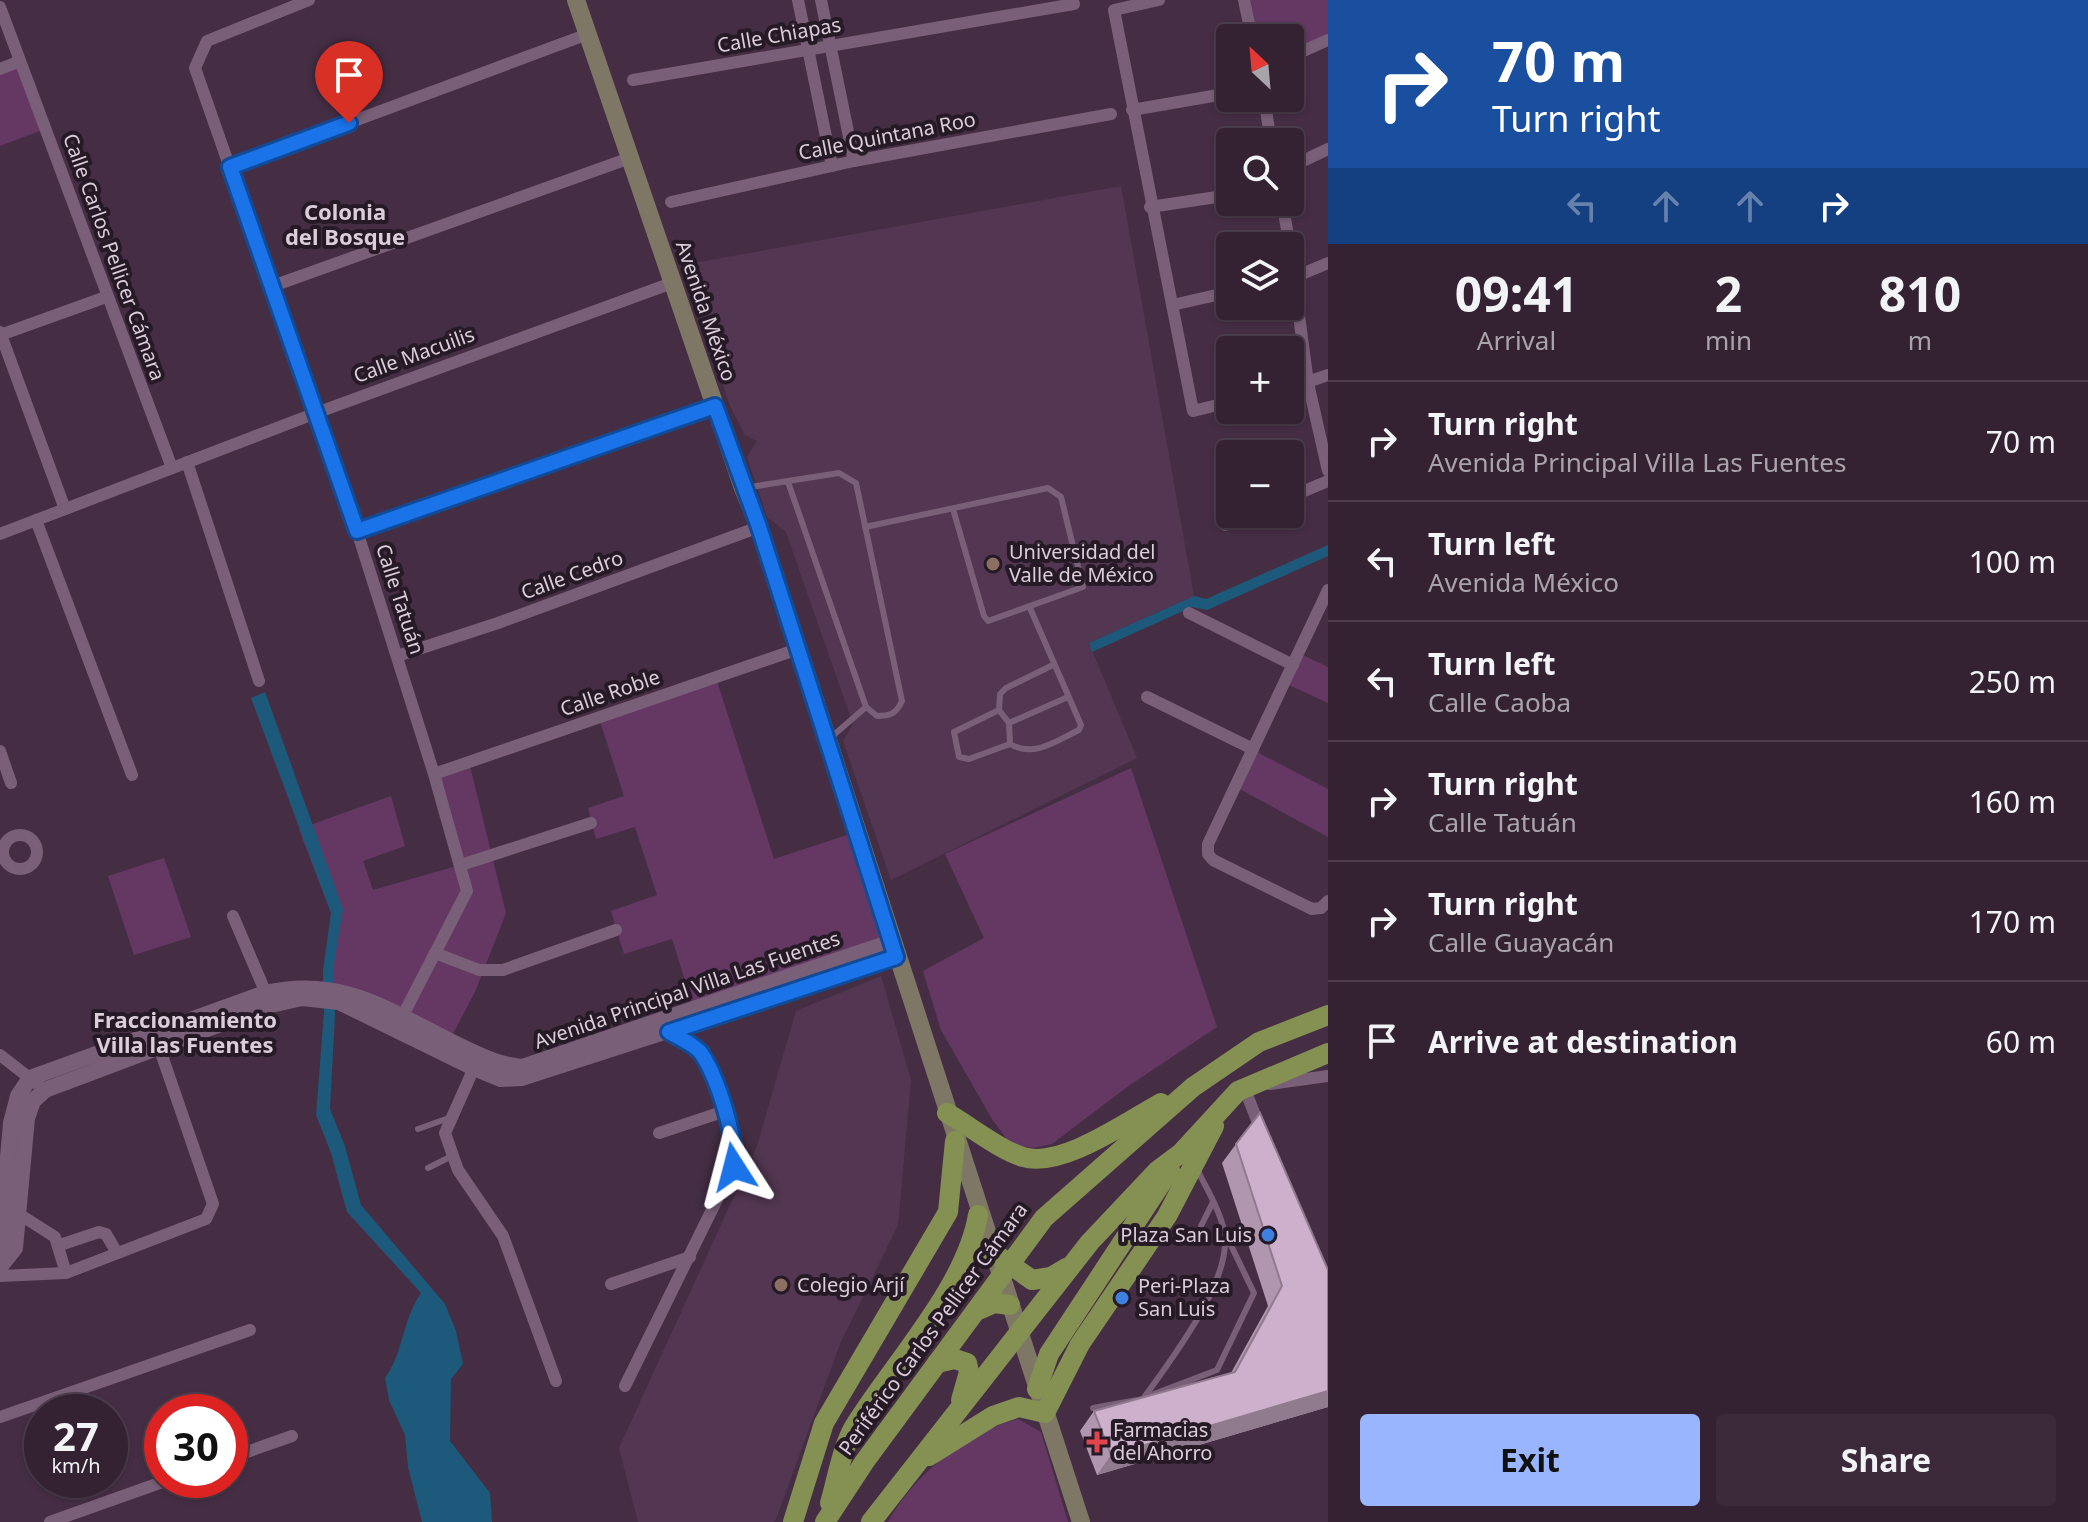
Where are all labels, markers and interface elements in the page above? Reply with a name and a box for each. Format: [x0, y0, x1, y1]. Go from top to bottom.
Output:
street label: Calle Chiapas [715, 10, 843, 59]
text: 70 m [1492, 22, 1625, 98]
north arrow [1216, 24, 1304, 112]
map controls [1216, 24, 1304, 528]
icon: right [1360, 32, 1464, 136]
pin [315, 41, 383, 123]
icon: arrive [327, 53, 371, 97]
text: Turn right [1492, 94, 1660, 143]
street label: Calle Quintana Roo [796, 105, 978, 166]
button: search [1216, 128, 1304, 216]
street label: Calle Carlos Pellicer Cámara [57, 130, 172, 384]
icon: left [1560, 184, 1604, 228]
icon: ahead [1644, 184, 1688, 228]
icon: ahead [1728, 184, 1772, 228]
icon: right [1812, 184, 1856, 228]
district label: Colonia del Bosque [285, 196, 405, 251]
button: layers [1216, 232, 1304, 320]
street label: Avenida México [670, 237, 743, 385]
text: 09:41 [1455, 261, 1578, 326]
text: 2 [1715, 261, 1742, 326]
text: 810 [1879, 261, 1961, 326]
street label: Calle Macuilis [350, 320, 478, 389]
text: Arrival [1477, 322, 1556, 358]
text: min [1705, 322, 1752, 358]
text: m [1908, 322, 1932, 358]
button: + [1216, 336, 1304, 424]
text: Turn right [1428, 403, 1578, 444]
icon: right [1360, 419, 1404, 463]
text: 70 m [1986, 421, 2056, 462]
button: − [1216, 440, 1304, 528]
text: Avenida Principal Villa Las Fuentes [1428, 444, 1846, 480]
text: Turn left [1428, 523, 1556, 564]
place label: Universidad del Valle de México [1009, 538, 1155, 588]
icon: left [1360, 539, 1404, 583]
street label: Calle Tatuán [370, 540, 431, 657]
text: 100 m [1969, 541, 2056, 582]
street label: Calle Cedro [517, 544, 627, 605]
marker: Universidad del Valle de México [984, 555, 1002, 573]
text: Avenida México [1428, 564, 1619, 600]
text: Turn left [1428, 643, 1556, 684]
icon: left [1360, 659, 1404, 703]
text: 250 m [1969, 661, 2056, 702]
street label: Calle Roble [556, 663, 663, 722]
text: Calle Caoba [1428, 684, 1571, 720]
text: Turn right [1428, 763, 1578, 804]
icon: right [1360, 779, 1404, 823]
text: 160 m [1969, 781, 2056, 822]
text: Calle Tatuán [1428, 804, 1577, 840]
text: Turn right [1428, 883, 1578, 924]
icon: right [1360, 899, 1404, 943]
text: 170 m [1969, 901, 2056, 942]
street label: Avenida Principal Villa Las Fuentes [530, 924, 843, 1055]
text: Calle Guayacán [1428, 924, 1614, 960]
district label: Fraccionamiento Villa las Fuentes [93, 1004, 277, 1059]
icon: arrive [1360, 1019, 1404, 1063]
text: Arrive at destination [1428, 1021, 1738, 1062]
text: 60 m [1986, 1021, 2056, 1062]
position arrow [692, 1125, 776, 1209]
street label: Periférico Carlos Pellicer Cámara [832, 1197, 1033, 1460]
place label: Plaza San Luis [1120, 1221, 1252, 1248]
marker: Plaza San Luis [1259, 1226, 1277, 1244]
place label: Colegio Arjí [797, 1271, 905, 1298]
place label: Peri-Plaza San Luis [1138, 1272, 1230, 1322]
marker: Colegio Arjí [772, 1276, 790, 1294]
marker: Peri-Plaza San Luis [1113, 1289, 1131, 1307]
speed limit sign: 30 [144, 1394, 248, 1498]
text: 27 [53, 1408, 99, 1463]
button: Exit [1360, 1414, 1700, 1506]
button: Share [1716, 1414, 2056, 1506]
place label: Farmacias del Ahorro [1113, 1416, 1212, 1466]
marker: Farmacias del Ahorro [1088, 1433, 1106, 1451]
text: km/h [51, 1452, 101, 1479]

